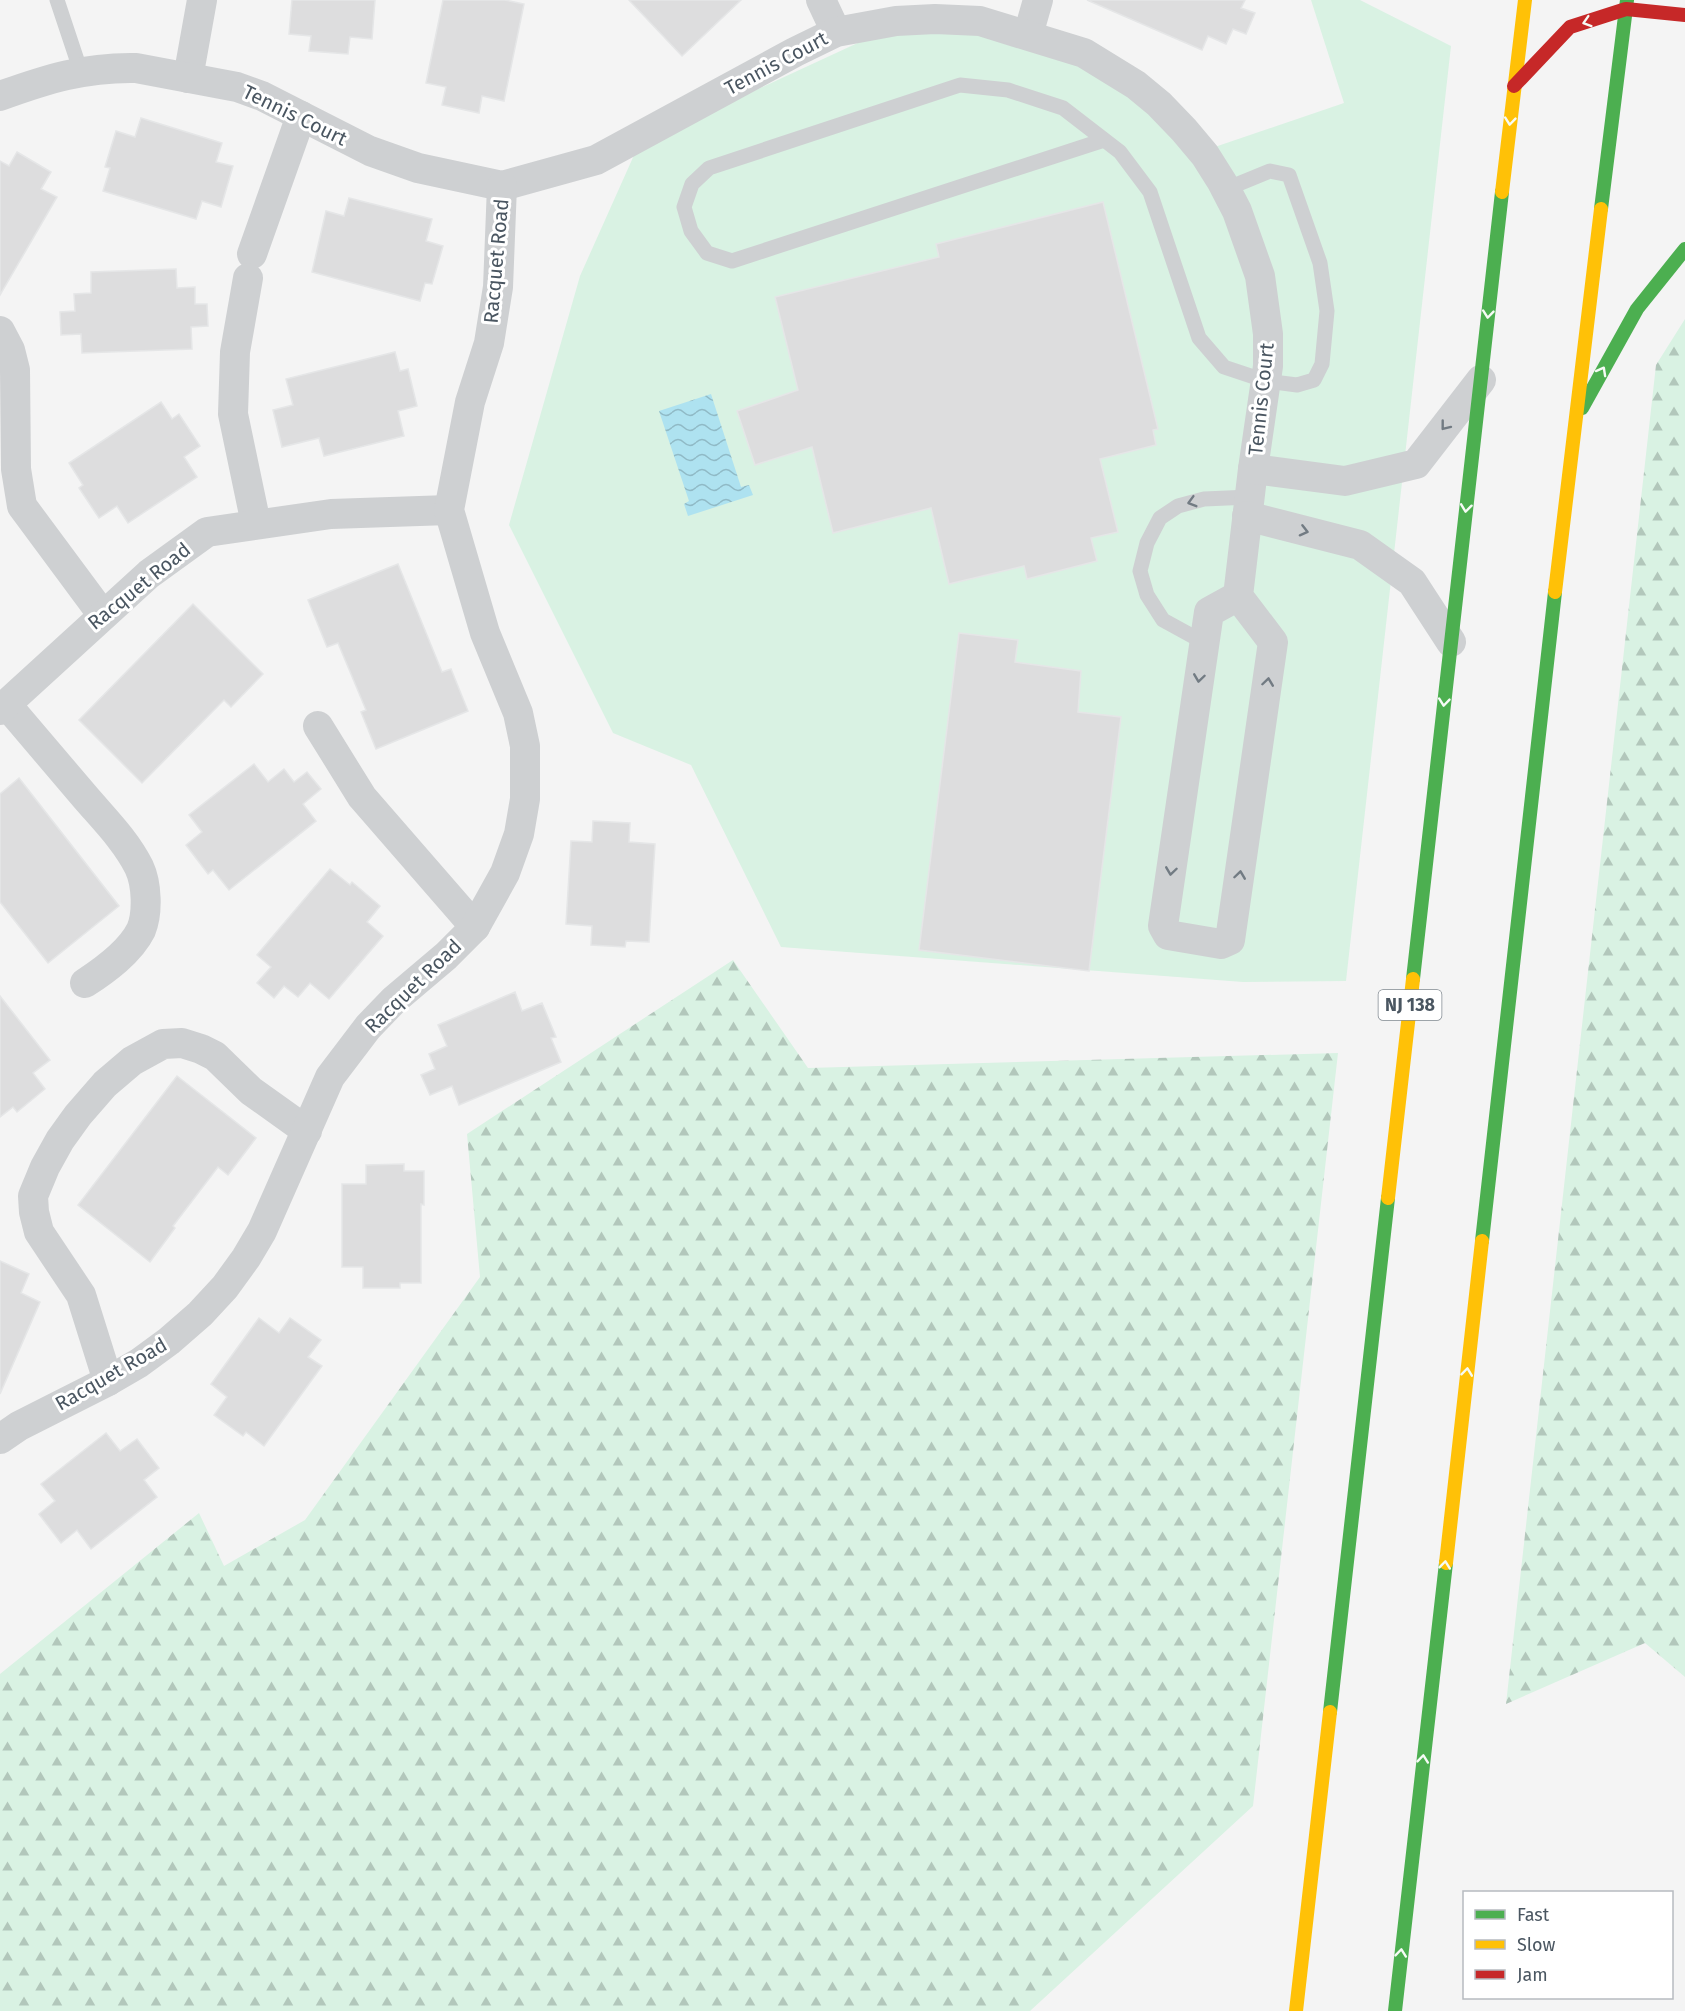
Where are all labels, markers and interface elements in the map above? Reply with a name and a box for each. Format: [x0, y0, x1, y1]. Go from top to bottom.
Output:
one-way arrow [1582, 15, 1593, 27]
street label: Tennis Court [721, 26, 832, 100]
street label: Tennis Court [239, 79, 352, 151]
one-way arrow [1504, 116, 1517, 125]
street label: Racquet Road [479, 198, 513, 324]
one-way arrow [1483, 310, 1495, 319]
street label: Tennis Court [1243, 341, 1279, 456]
one-way arrow [1595, 367, 1606, 378]
one-way arrow [1442, 420, 1453, 431]
one-way arrow [1187, 495, 1198, 507]
one-way arrow [1461, 504, 1473, 513]
one-way arrow [1299, 523, 1309, 536]
street label: Racquet Road [83, 537, 195, 635]
one-way arrow [1194, 674, 1206, 683]
one-way arrow [1261, 677, 1273, 686]
one-way arrow [1438, 697, 1451, 706]
one-way arrow [1166, 866, 1178, 876]
one-way arrow [1233, 870, 1245, 879]
street label: Racquet Road [360, 934, 466, 1038]
road number: NJ 138 [1378, 990, 1442, 1020]
street label: Racquet Road [51, 1332, 171, 1416]
one-way arrow [1461, 1367, 1473, 1376]
one-way arrow [1438, 1561, 1451, 1570]
one-way arrow [1416, 1755, 1429, 1764]
legend [1463, 1891, 1673, 1999]
text: Fast [1517, 1904, 1550, 1926]
text: Slow [1517, 1934, 1556, 1956]
one-way arrow [1395, 1948, 1407, 1957]
text: Jam [1517, 1964, 1548, 1986]

